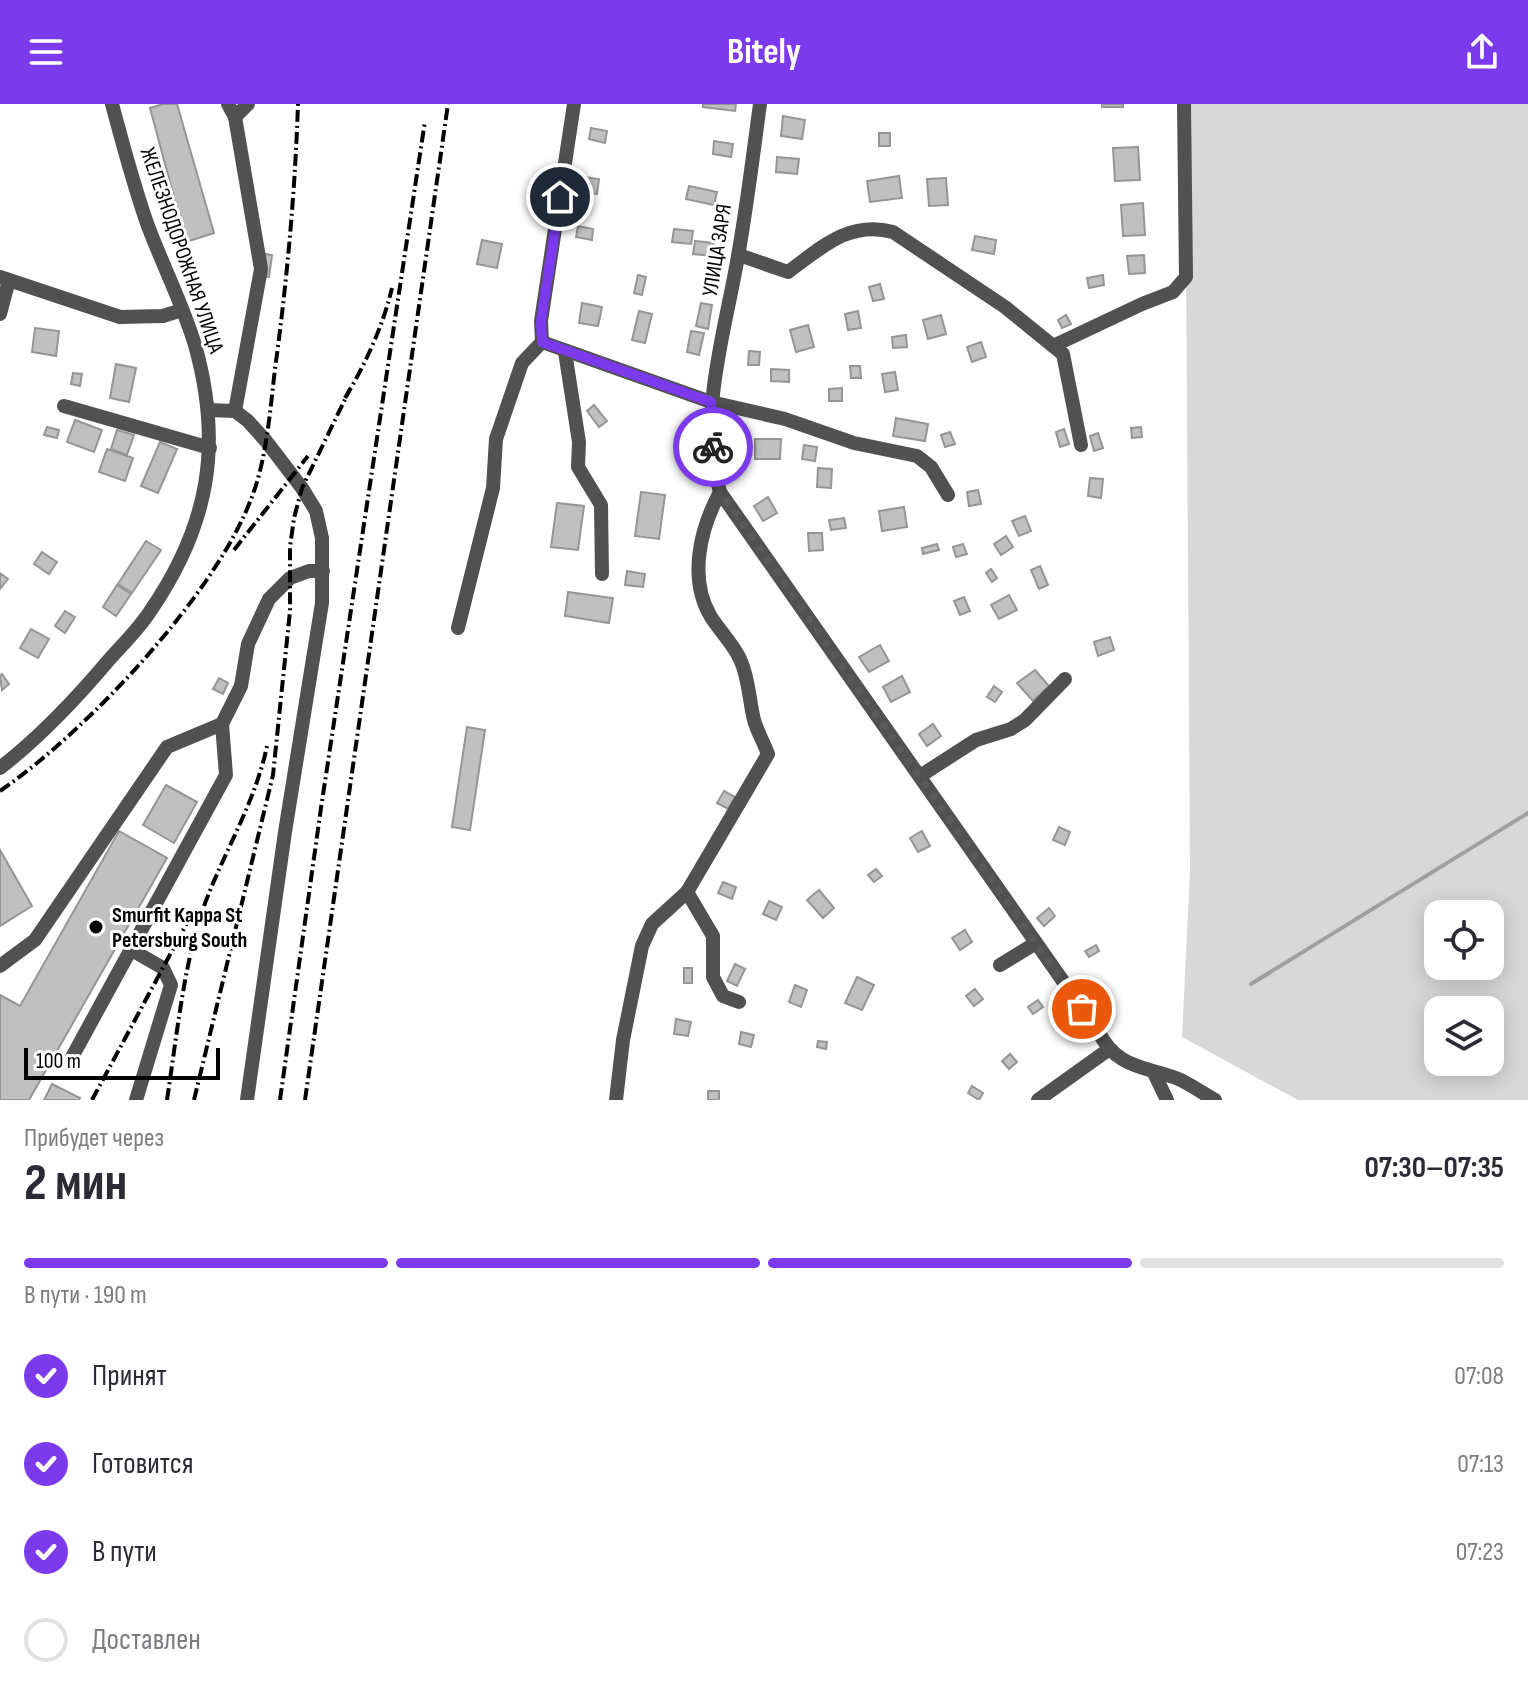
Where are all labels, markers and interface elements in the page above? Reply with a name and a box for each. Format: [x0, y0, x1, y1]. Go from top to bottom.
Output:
icon: menu [24, 30, 68, 74]
icon: share [1460, 30, 1504, 74]
text: Bitely [727, 31, 801, 74]
street label: ЖЕЛЕЗНОДОРОЖНАЯ УЛИЦА [134, 144, 230, 357]
pin [526, 163, 594, 231]
icon: home [538, 175, 582, 219]
street label: УЛИЦА ЗАРЯ [697, 202, 738, 298]
courier [673, 407, 753, 487]
icon: bike [691, 425, 735, 469]
map controls [1424, 900, 1504, 1076]
button: locate [1424, 900, 1504, 980]
place label: Smurfit Kappa St Petersburg South [112, 902, 247, 954]
marker: Smurfit Kappa St Petersburg South [87, 918, 105, 936]
pin [1048, 975, 1116, 1043]
icon: bag [1060, 987, 1104, 1031]
button: layers [1424, 996, 1504, 1076]
scale bar [24, 1044, 220, 1080]
text: 100 m [36, 1048, 81, 1075]
text: Прибудет через [24, 1123, 164, 1154]
text: 07:30–07:35 [1364, 1150, 1504, 1186]
text: 2 мин [24, 1152, 127, 1215]
text: В пути · 190 m [24, 1280, 147, 1311]
icon: check [24, 1354, 68, 1398]
text: Принят [92, 1358, 167, 1394]
text: 07:08 [1454, 1361, 1504, 1392]
icon: check [24, 1442, 68, 1486]
text: Готовится [92, 1446, 193, 1482]
text: 07:13 [1457, 1449, 1504, 1480]
icon: check [24, 1530, 68, 1574]
text: В пути [92, 1534, 157, 1570]
text: 07:23 [1456, 1537, 1504, 1568]
text: Доставлен [92, 1622, 201, 1658]

